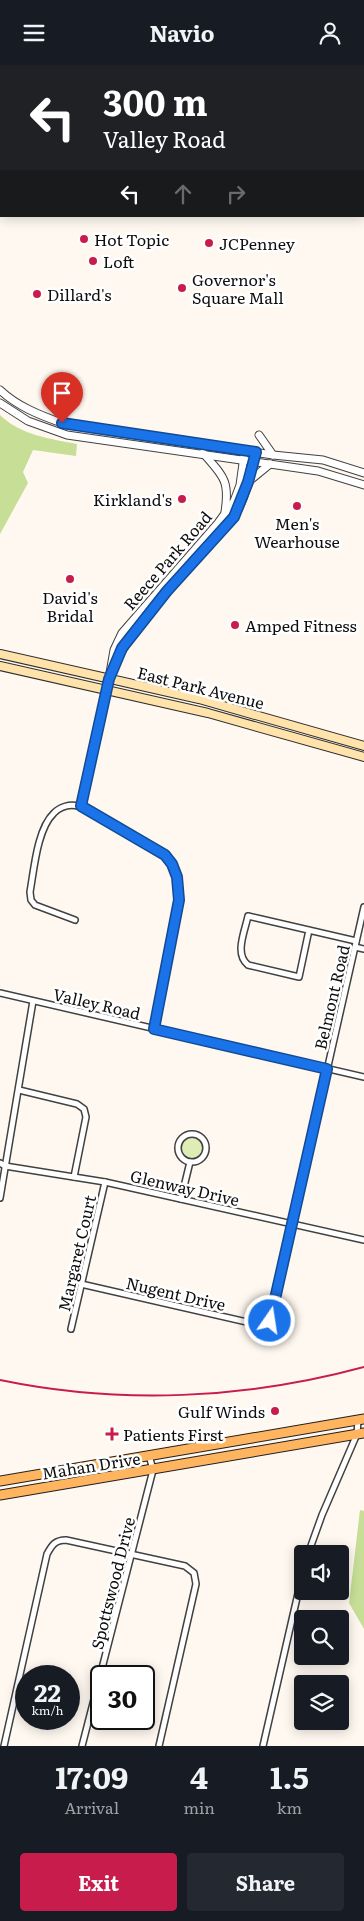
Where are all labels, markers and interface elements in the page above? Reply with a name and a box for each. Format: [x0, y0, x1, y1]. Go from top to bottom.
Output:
text: Navio [150, 16, 214, 49]
icon: menu [20, 19, 48, 47]
icon: person [316, 19, 344, 47]
text: 300 m [103, 75, 208, 127]
icon: left [20, 85, 85, 150]
text: Valley Road [103, 122, 226, 155]
icon: left [116, 180, 144, 208]
icon: ahead [169, 180, 197, 208]
icon: right [222, 180, 250, 208]
place label: Hot Topic [94, 227, 169, 251]
place label: JCPenney [219, 231, 296, 255]
marker: Hot Topic [78, 233, 90, 245]
marker: JCPenney [203, 237, 215, 249]
place label: Loft [103, 249, 135, 273]
marker: Loft [87, 255, 99, 267]
place label: Governor's Square Mall [192, 267, 284, 309]
place label: Dillard's [47, 282, 111, 306]
marker: Governor's Square Mall [176, 282, 188, 294]
marker: Dillard's [31, 288, 43, 300]
pin [41, 372, 83, 423]
icon: arrive [48, 379, 76, 407]
place label: Kirkland's [93, 487, 172, 511]
marker: Kirkland's [176, 493, 188, 505]
marker: Men's Wearhouse [291, 500, 303, 512]
street label: Reece Park Road [117, 505, 217, 615]
place label: Men's Wearhouse [254, 511, 340, 553]
marker: David's Bridal [64, 573, 76, 585]
place label: David's Bridal [42, 585, 98, 627]
place label: Amped Fitness [245, 613, 357, 637]
marker: Amped Fitness [229, 619, 241, 631]
street label: East Park Avenue [135, 660, 267, 714]
street label: Belmont Road [307, 942, 355, 1052]
street label: Valley Road [51, 981, 143, 1025]
street label: Glenway Drive [128, 1163, 242, 1211]
street label: Margaret Court [51, 1192, 101, 1314]
street label: Nugent Drive [124, 1270, 228, 1316]
position arrow [243, 1294, 295, 1346]
place label: Gulf Winds [178, 1399, 265, 1423]
marker: Gulf Winds [269, 1405, 281, 1417]
place label: Patients First [123, 1422, 224, 1446]
marker: Patients First [105, 1427, 119, 1441]
street label: Mahan Drive [40, 1445, 142, 1485]
street label: Spottswood Drive [84, 1514, 140, 1652]
map controls [294, 1545, 349, 1730]
button: sound [294, 1545, 349, 1600]
button: search [294, 1610, 349, 1665]
speed limit sign: 30 [90, 1665, 155, 1730]
text: 22 [34, 1673, 61, 1710]
button: layers [294, 1675, 349, 1730]
text: km/h [32, 1701, 63, 1719]
text: 17:09 [55, 1754, 128, 1798]
text: 4 [190, 1754, 208, 1798]
text: 1.5 [270, 1754, 309, 1798]
text: Arrival [64, 1795, 119, 1819]
text: min [183, 1795, 215, 1819]
text: km [277, 1795, 302, 1819]
button: Exit [20, 1853, 177, 1911]
button: Share [187, 1853, 344, 1911]

